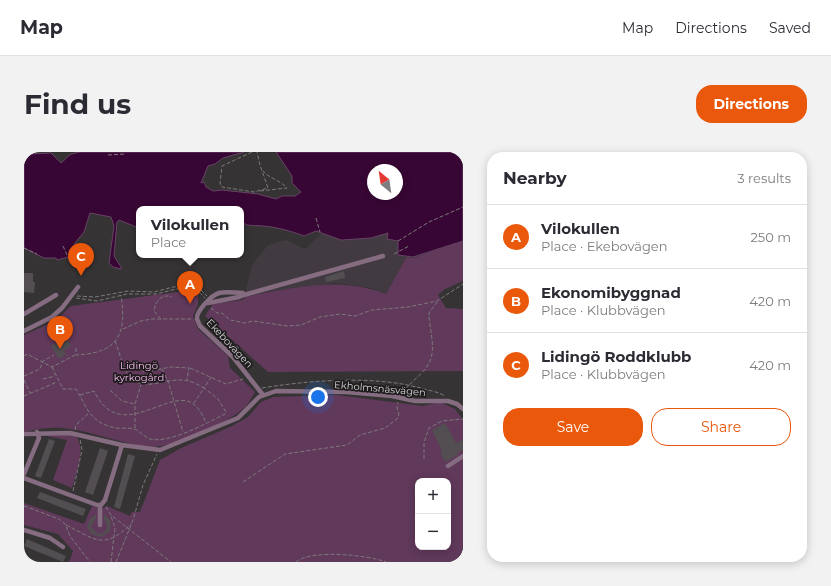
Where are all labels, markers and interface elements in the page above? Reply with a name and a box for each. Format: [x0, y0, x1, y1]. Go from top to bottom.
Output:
text: Map [20, 16, 63, 39]
text: Map [622, 19, 653, 37]
text: Directions [675, 19, 747, 37]
text: Saved [769, 19, 811, 37]
button: Directions [696, 85, 807, 123]
text: Find us [24, 87, 131, 121]
north arrow [367, 164, 403, 200]
text: Nearby [503, 168, 567, 188]
text: 3 results [737, 170, 791, 186]
popup [136, 206, 244, 258]
text: Vilokullen [151, 215, 229, 234]
text: Vilokullen [541, 219, 620, 238]
text: A [511, 229, 521, 245]
text: 250 m [750, 229, 791, 245]
text: Place [151, 234, 186, 250]
text: Place · Ekebovägen [541, 238, 667, 254]
pin: C [68, 243, 94, 276]
pin: A [177, 271, 203, 304]
text: Ekonomibyggnad [541, 283, 681, 302]
text: B [511, 293, 521, 309]
text: 420 m [749, 293, 791, 309]
text: Place · Klubbvägen [541, 302, 666, 318]
pin: B [47, 316, 73, 349]
street label: Ekebovägen [204, 316, 256, 371]
text: Lidingö Roddklubb [541, 347, 691, 366]
text: C [511, 357, 521, 373]
text: 420 m [749, 357, 791, 373]
park label: Lidingö kyrkogård [114, 359, 164, 384]
text: Place · Klubbvägen [541, 366, 666, 382]
street label: Ekholmsnäsvägen [334, 378, 426, 399]
your location [308, 387, 328, 407]
button: Save [503, 408, 643, 446]
button: Share [651, 408, 791, 446]
map controls [415, 478, 451, 550]
button: + [415, 478, 451, 514]
button: − [415, 514, 451, 550]

